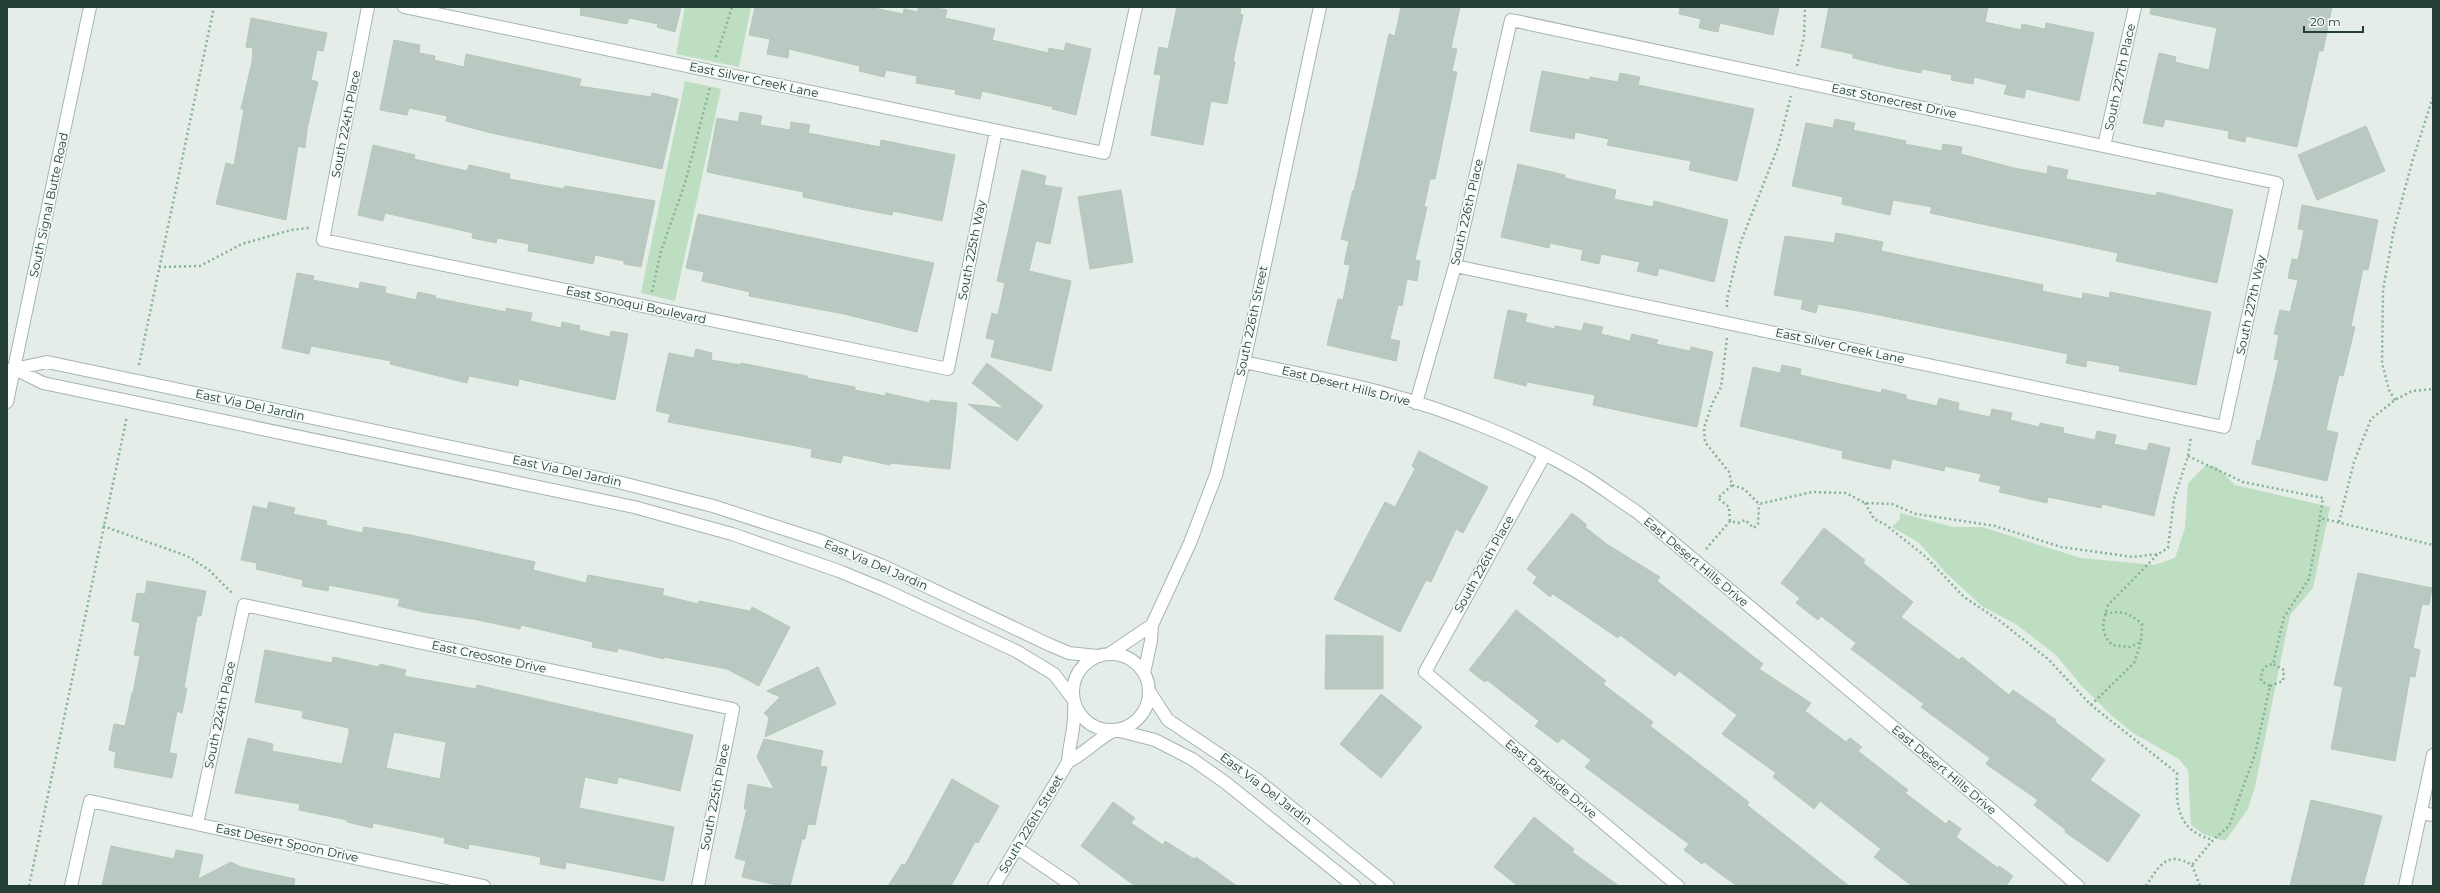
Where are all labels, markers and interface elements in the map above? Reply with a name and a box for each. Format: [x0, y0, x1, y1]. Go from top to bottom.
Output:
scale bar [2304, 8, 2363, 34]
text: 20 m [2310, 14, 2341, 29]
street label: South 227th Place [2101, 22, 2138, 132]
street label: East Silver Creek Lane [688, 58, 820, 101]
street label: South 224th Place [328, 69, 363, 179]
street label: East Stonecrest Drive [1830, 80, 1958, 121]
street label: South Signal Butte Road [26, 131, 71, 279]
street label: South 226th Place [1447, 157, 1486, 267]
street label: South 225th Way [954, 198, 989, 301]
street label: South 227th Way [2233, 253, 2269, 356]
street label: South 226th Street [1232, 264, 1271, 377]
street label: East Sonoqui Boulevard [565, 282, 708, 327]
street label: East Silver Creek Lane [1774, 324, 1906, 367]
street label: East Desert Hills Drive [1280, 362, 1412, 409]
street label: East Via Del Jardin [194, 386, 306, 423]
street label: East Via Del Jardin [511, 452, 623, 489]
street label: South 226th Place [1451, 512, 1517, 615]
street label: East Desert Hills Drive [1641, 513, 1752, 610]
street label: East Via Del Jardin [822, 536, 930, 593]
street label: East Creosote Drive [430, 637, 548, 676]
street label: South 224th Place [201, 660, 238, 770]
street label: East Desert Hills Drive [1889, 721, 2000, 818]
street label: East Parkside Drive [1502, 736, 1600, 821]
street label: South 225th Place [697, 742, 732, 852]
street label: East Via Del Jardin [1217, 749, 1315, 828]
street label: South 226th Street [995, 772, 1066, 876]
street label: East Desert Spoon Drive [214, 820, 360, 865]

